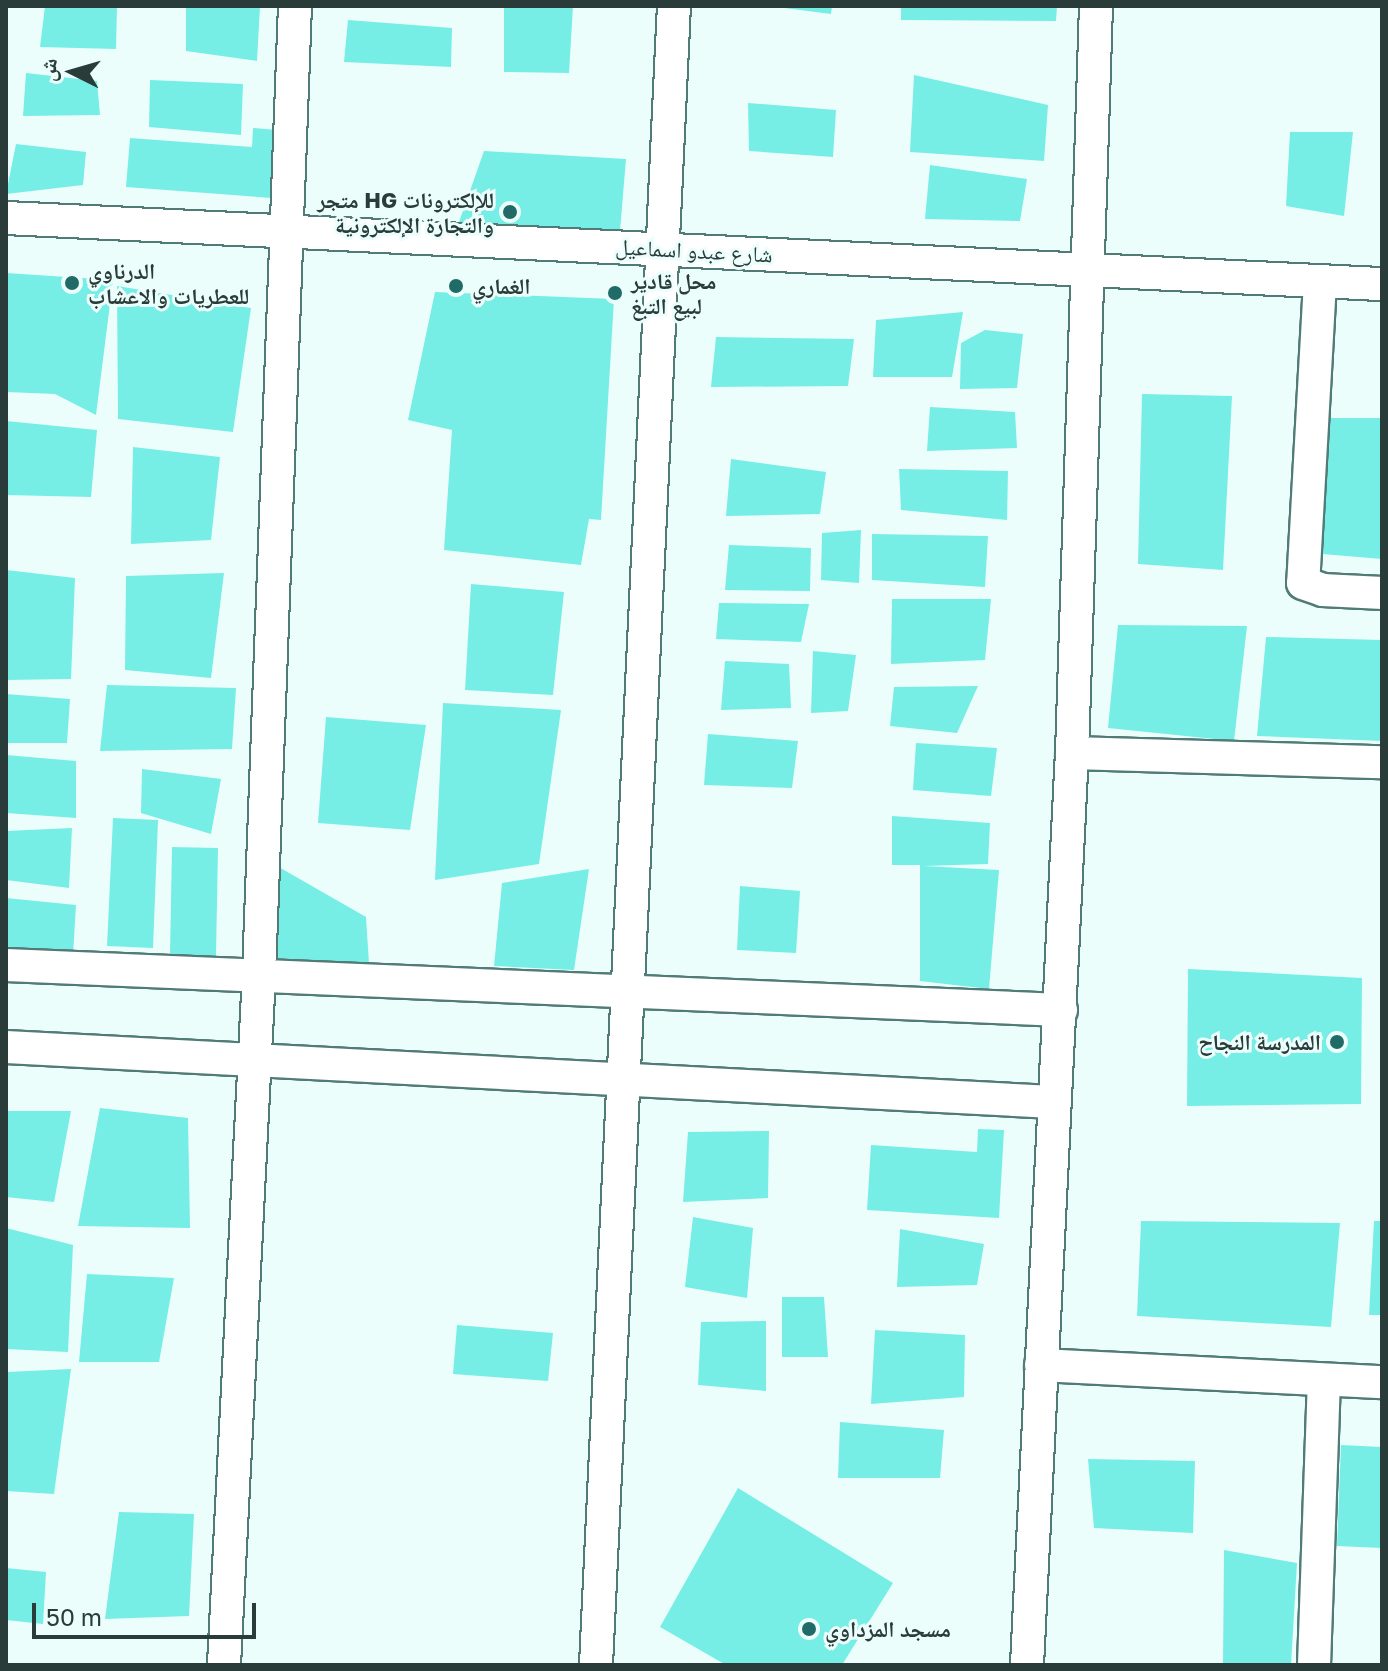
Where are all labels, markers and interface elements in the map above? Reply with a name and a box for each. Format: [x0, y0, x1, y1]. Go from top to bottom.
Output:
north arrow [32, 32, 112, 112]
text: ش [33, 57, 62, 83]
place label: متجر HG للإلكترونات والتجارة الإلكترونية [317, 186, 494, 238]
marker: متجر HG للإلكترونات والتجارة الإلكترونية [501, 203, 519, 221]
street label: شارع عبدو اسماعيل [615, 233, 773, 267]
place label: الدرناوي للعطريات والاعشاب [88, 257, 249, 308]
place label: محل قادير لبيع التبغ [631, 267, 716, 318]
place label: الغماري [472, 273, 531, 299]
marker: الدرناوي للعطريات والاعشاب [63, 274, 81, 292]
marker: الغماري [447, 277, 465, 295]
marker: محل قادير لبيع التبغ [606, 284, 624, 302]
place label: المدرسة النجاح [1198, 1029, 1321, 1055]
marker: المدرسة النجاح [1328, 1033, 1346, 1051]
scale bar [36, 1587, 260, 1637]
text: 50 m [46, 1602, 102, 1631]
place label: مسجد المزداوي [825, 1616, 951, 1642]
marker: مسجد المزداوي [800, 1620, 818, 1638]

